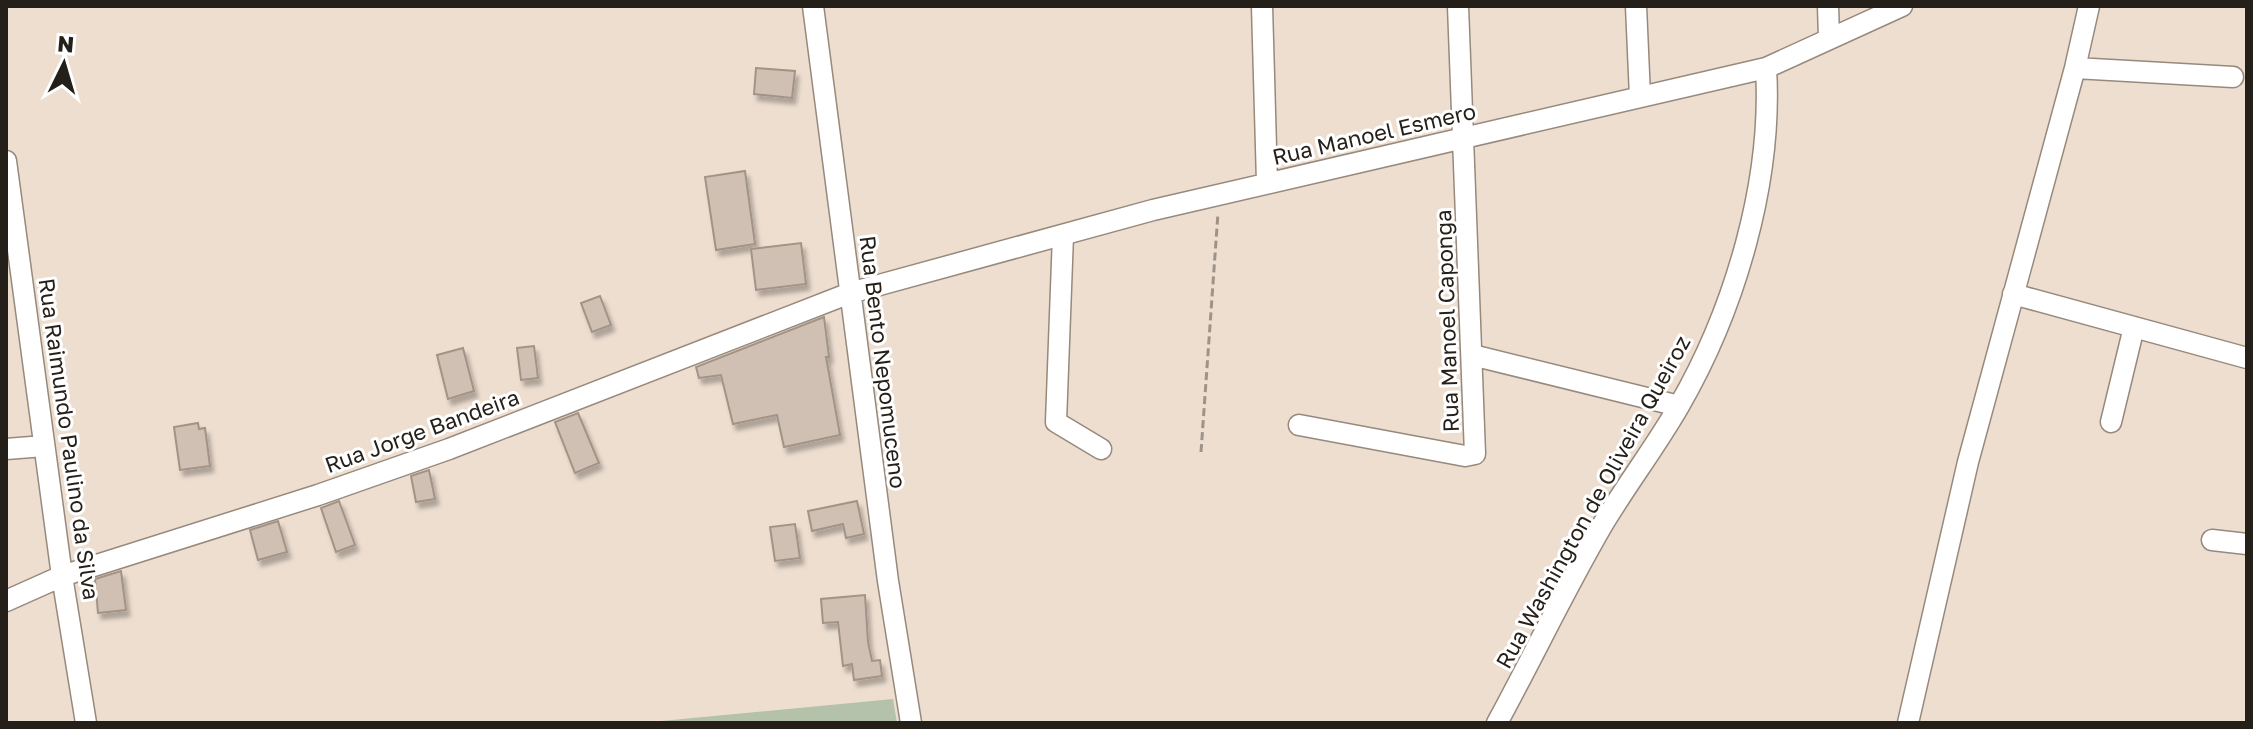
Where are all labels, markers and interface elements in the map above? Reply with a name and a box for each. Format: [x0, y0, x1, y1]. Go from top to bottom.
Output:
north arrow [24, 24, 104, 104]
text: N [56, 29, 75, 58]
street label: Rua Manoel Esmero [1270, 97, 1478, 170]
street label: Rua Manoel Caponga [1429, 209, 1464, 433]
street label: Rua Bento Nepomuceno [855, 234, 912, 490]
street label: Rua Raimundo Paulino da Silva [34, 276, 105, 602]
street label: Rua Washington de Oliveira Queiroz [1489, 331, 1696, 673]
street label: Rua Jorge Bandeira [321, 383, 523, 478]

